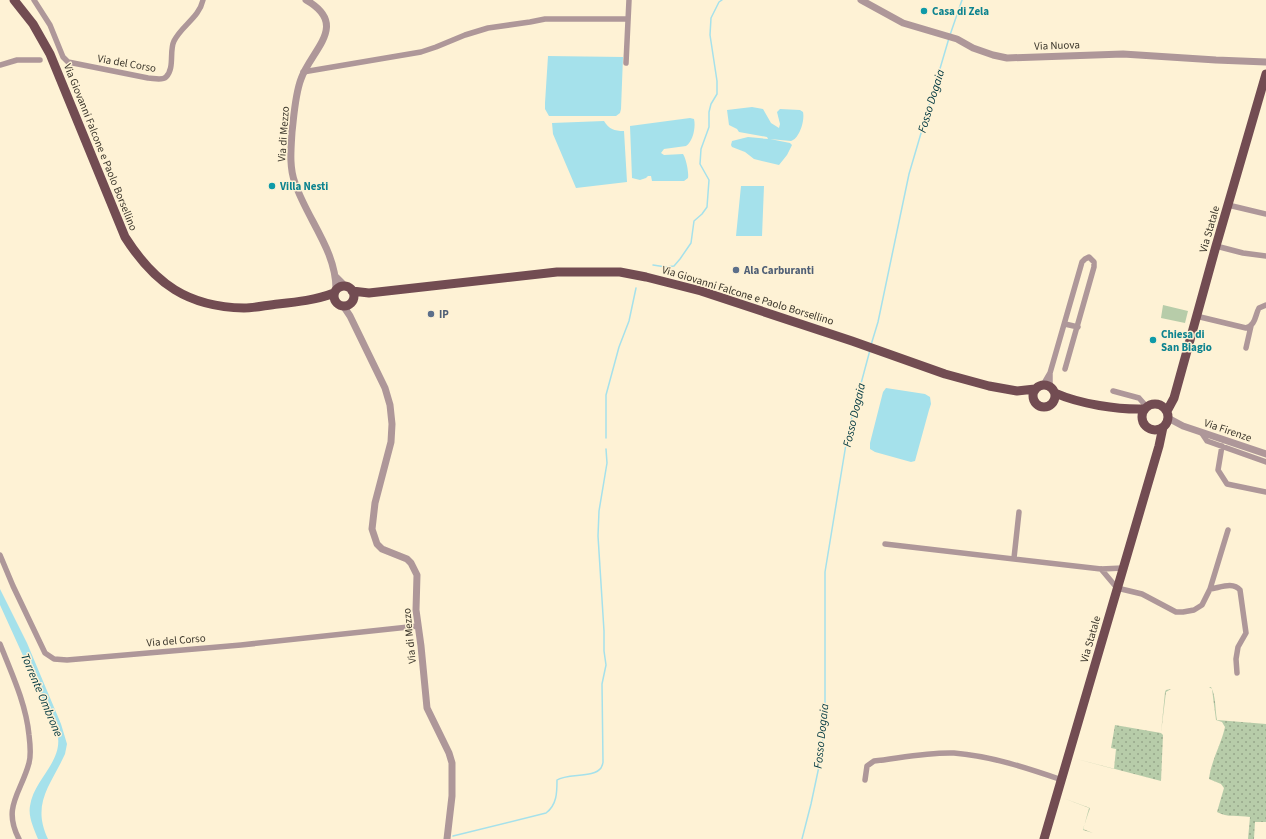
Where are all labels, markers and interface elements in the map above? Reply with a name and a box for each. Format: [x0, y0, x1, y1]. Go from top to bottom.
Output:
place label: Casa di Zela [932, 4, 989, 19]
marker: Casa di Zela [919, 6, 929, 16]
street label: Via Nuova [1034, 37, 1080, 54]
street label: Via del Corso [96, 51, 157, 76]
street label: Via Giovanni Falcone e Paolo Borsellino [60, 61, 141, 233]
water label: Fosso Dogaia [914, 67, 949, 135]
street label: Via di Mezzo [274, 106, 293, 162]
place label: Villa Nesti [279, 179, 328, 194]
marker: Villa Nesti [267, 181, 277, 191]
street label: Via Statale [1196, 204, 1223, 254]
street label: Via Giovanni Falcone e Paolo Borsellino [660, 262, 836, 329]
place label: Ala Carburanti [743, 263, 814, 278]
marker: Ala Carburanti [731, 265, 741, 275]
place label: IP [439, 307, 449, 322]
marker: IP [426, 309, 436, 319]
place label: Chiesa di San Biagio [1161, 327, 1212, 355]
marker: Chiesa di San Biagio [1148, 335, 1158, 345]
water label: Fosso Dogaia [839, 381, 870, 449]
street label: Via Firenze [1202, 415, 1254, 446]
street label: Via di Mezzo [399, 607, 420, 664]
street label: Via Statale [1077, 614, 1104, 664]
street label: Via del Corso [146, 630, 206, 651]
water label: Torrente Ombrone [16, 651, 67, 740]
water label: Fosso Dogaia [810, 702, 833, 769]

